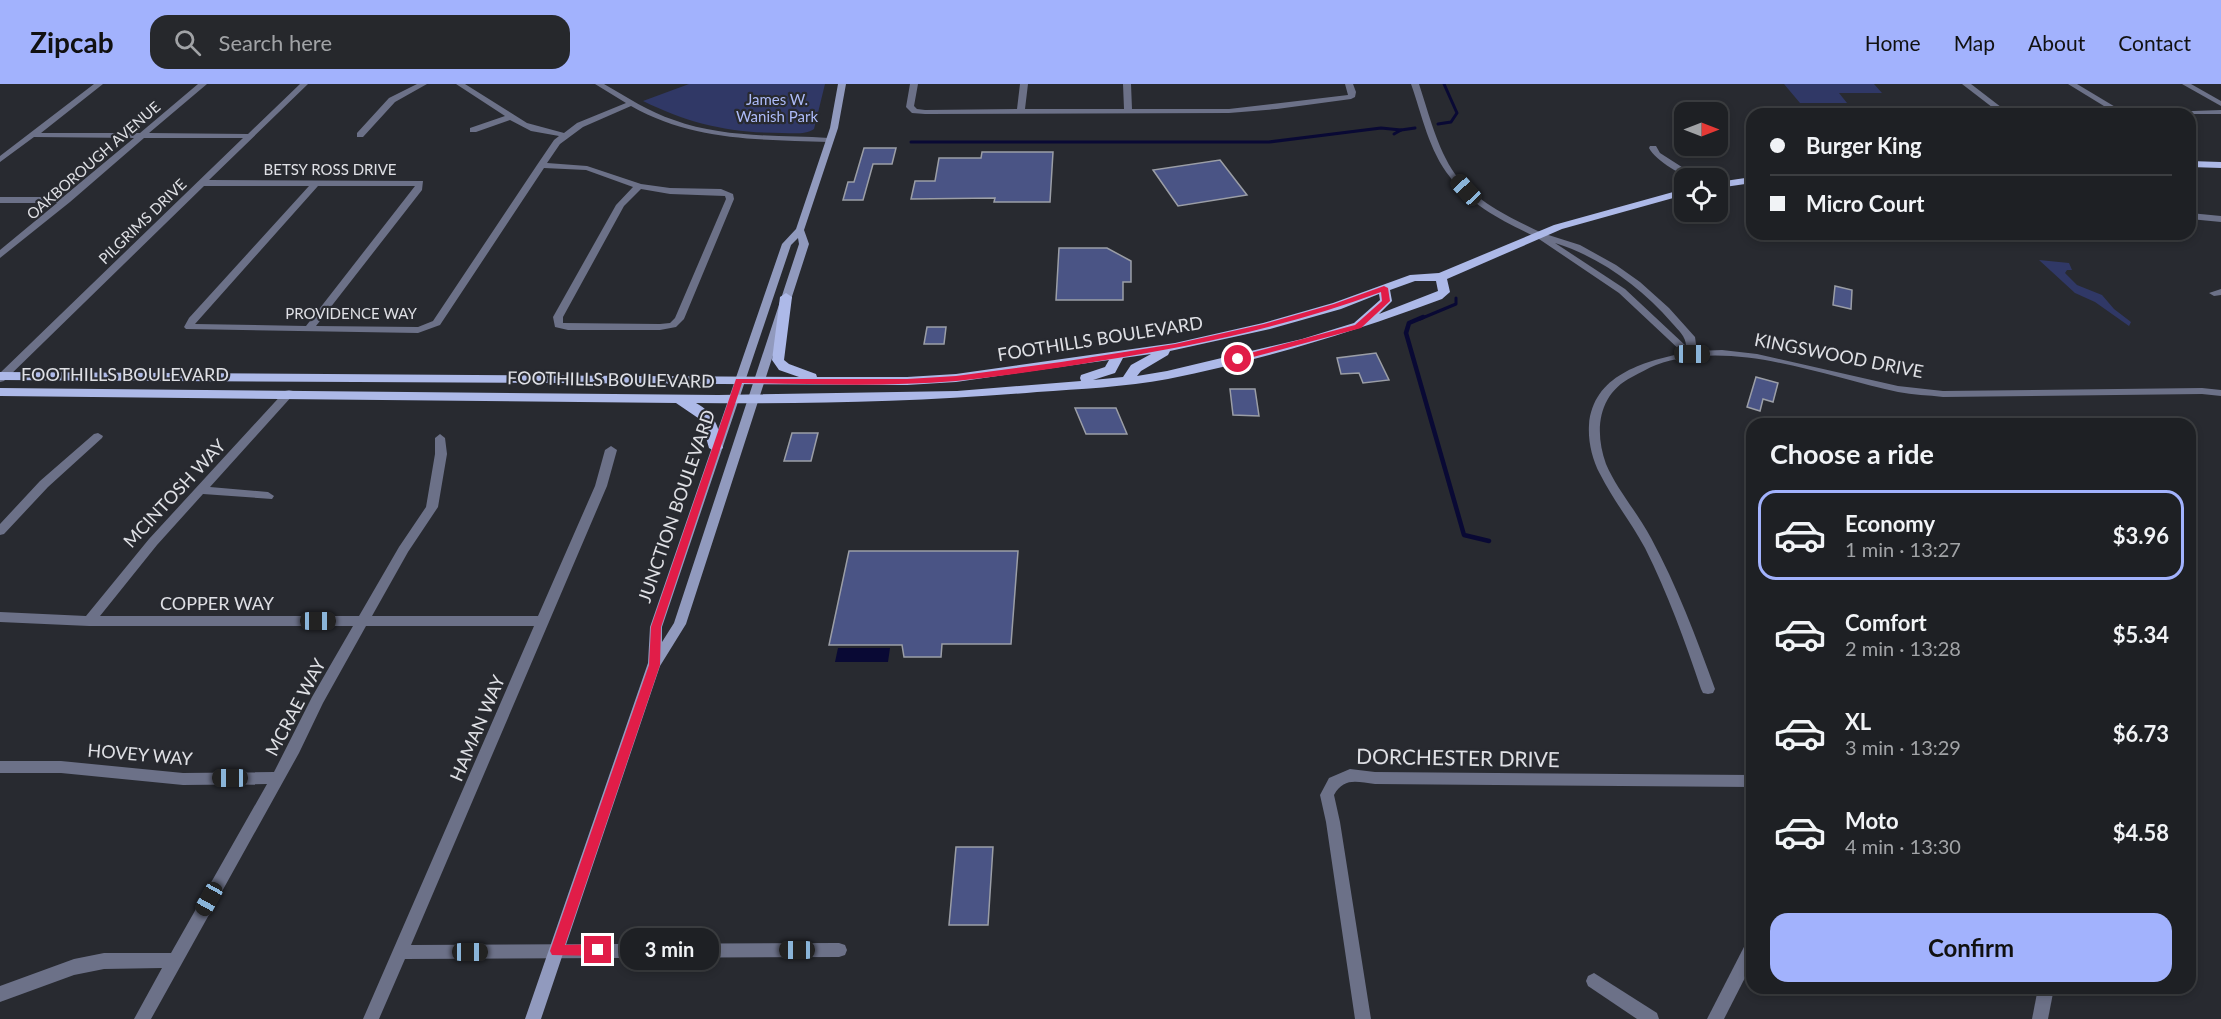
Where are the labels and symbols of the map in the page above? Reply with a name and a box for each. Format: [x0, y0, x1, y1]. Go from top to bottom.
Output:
park label: James W. Wanish Park [736, 90, 818, 125]
street label: OAKBOROUGH AVENUE [23, 97, 163, 223]
north arrow [1674, 102, 1728, 156]
street label: BETSY ROSS DRIVE [264, 160, 396, 178]
car [1447, 171, 1485, 209]
street label: PILGRIMS DRIVE [94, 175, 190, 267]
street label: PROVIDENCE WAY [285, 304, 417, 322]
street label: FOOTHILLS BOULEVARD [996, 311, 1204, 365]
street label: KINGSWOOD DRIVE [1753, 328, 1925, 382]
route start [1224, 345, 1251, 372]
car [1674, 345, 1710, 363]
street label: FOOTHILLS BOULEVARD [21, 363, 229, 385]
street label: FOOTHILLS BOULEVARD [507, 366, 715, 392]
street label: JUNCTION BOULEVARD [633, 407, 719, 605]
street label: MCINTOSH WAY [118, 434, 230, 552]
street label: COPPER WAY [160, 592, 275, 614]
car [300, 612, 336, 630]
street label: MCRAE WAY [260, 654, 330, 759]
street label: HAMAN WAY [445, 671, 509, 784]
street label: HOVEY WAY [87, 738, 194, 770]
street label: DORCHESTER DRIVE [1356, 743, 1560, 771]
car [212, 769, 248, 787]
car [192, 879, 226, 919]
callout: 3 min [619, 929, 718, 971]
route end [584, 936, 611, 963]
car [779, 941, 815, 959]
car [452, 943, 488, 961]

